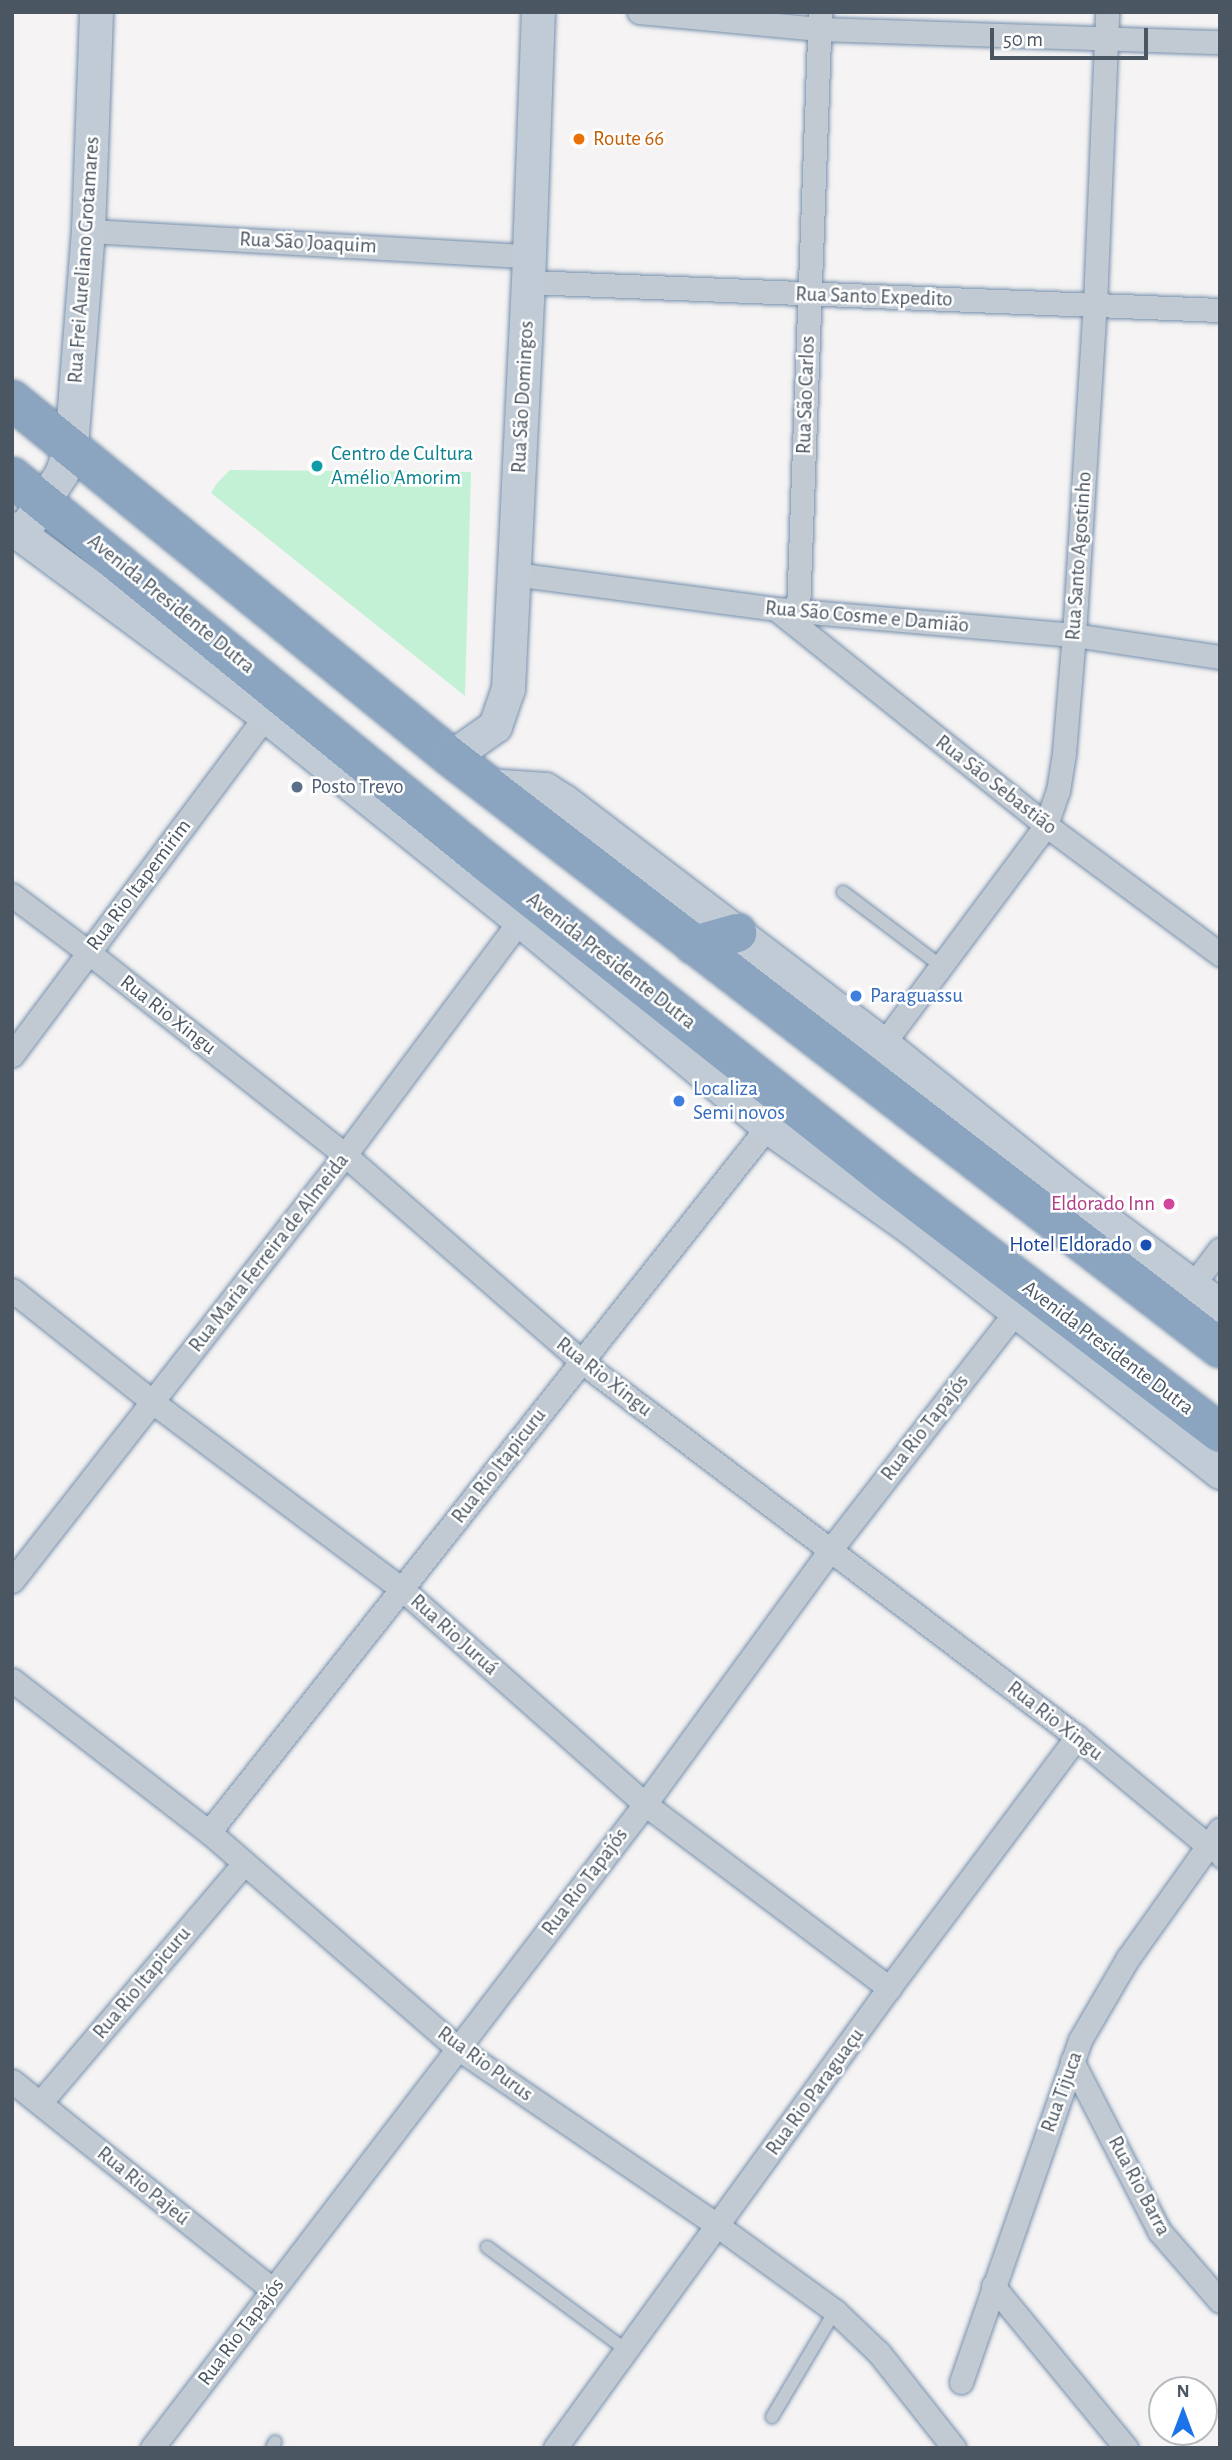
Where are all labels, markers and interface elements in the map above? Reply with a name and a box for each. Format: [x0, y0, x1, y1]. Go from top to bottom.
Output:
scale bar [994, 14, 1152, 58]
text: 50 m [1003, 29, 1043, 50]
place label: Route 66 [593, 126, 664, 152]
marker: Route 66 [571, 131, 587, 147]
street label: Rua Frei Aureliano Grotamares [63, 136, 105, 384]
street label: Rua São Joaquim [239, 227, 377, 259]
street label: Rua Santo Expedito [795, 282, 953, 312]
street label: Rua São Domingos [506, 320, 540, 474]
street label: Rua São Carlos [791, 335, 821, 455]
place label: Centro de Cultura Amélio Amorim [331, 441, 473, 491]
marker: Centro de Cultura Amélio Amorim [309, 458, 325, 474]
street label: Rua Santo Agostinho [1061, 471, 1097, 641]
street label: Avenida Presidente Dutra [82, 529, 260, 679]
street label: Rua São Cosme e Damião [764, 596, 970, 638]
street label: Rua São Sebastião [930, 730, 1062, 840]
place label: Posto Trevo [311, 774, 404, 800]
marker: Posto Trevo [289, 779, 305, 795]
street label: Rua Rio Itapemirim [81, 814, 197, 956]
street label: Avenida Presidente Dutra [521, 887, 701, 1035]
street label: Rua Rio Xingu [115, 970, 221, 1060]
place label: Paraguassu [870, 983, 963, 1009]
marker: Paraguassu [848, 988, 864, 1004]
place label: Localiza Semi novos [693, 1076, 785, 1126]
marker: Localiza Semi novos [671, 1093, 687, 1109]
street label: Rua Maria Ferreira de Almeida [183, 1148, 355, 1358]
place label: Eldorado Inn [1051, 1191, 1155, 1217]
marker: Eldorado Inn [1161, 1196, 1177, 1212]
place label: Hotel Eldorado [1009, 1232, 1132, 1258]
marker: Hotel Eldorado [1138, 1237, 1154, 1253]
street label: Avenida Presidente Dutra [1017, 1275, 1199, 1421]
street label: Rua Rio Xingu [551, 1332, 657, 1422]
street label: Rua Rio Tapajós [876, 1370, 974, 1486]
street label: Rua Rio Itapicuru [446, 1403, 552, 1529]
street label: Rua Rio Juruá [405, 1589, 503, 1681]
street label: Rua Rio Xingu [1002, 1676, 1108, 1766]
street label: Rua Rio Tapajós [536, 1823, 634, 1941]
street label: Rua Rio Itapicuru [88, 1922, 196, 2044]
street label: Rua Rio Purus [432, 2021, 538, 2107]
street label: Rua Rio Paraguaçu [760, 2023, 870, 2161]
street label: Rua Tijuca [1036, 2048, 1088, 2136]
street label: Rua Rio Barra [1102, 2132, 1176, 2240]
street label: Rua Rio Pajeú [92, 2141, 194, 2231]
street label: Rua Rio Tapajós [192, 2273, 290, 2391]
north arrow [1148, 2376, 1218, 2446]
text: N [1176, 2382, 1190, 2401]

